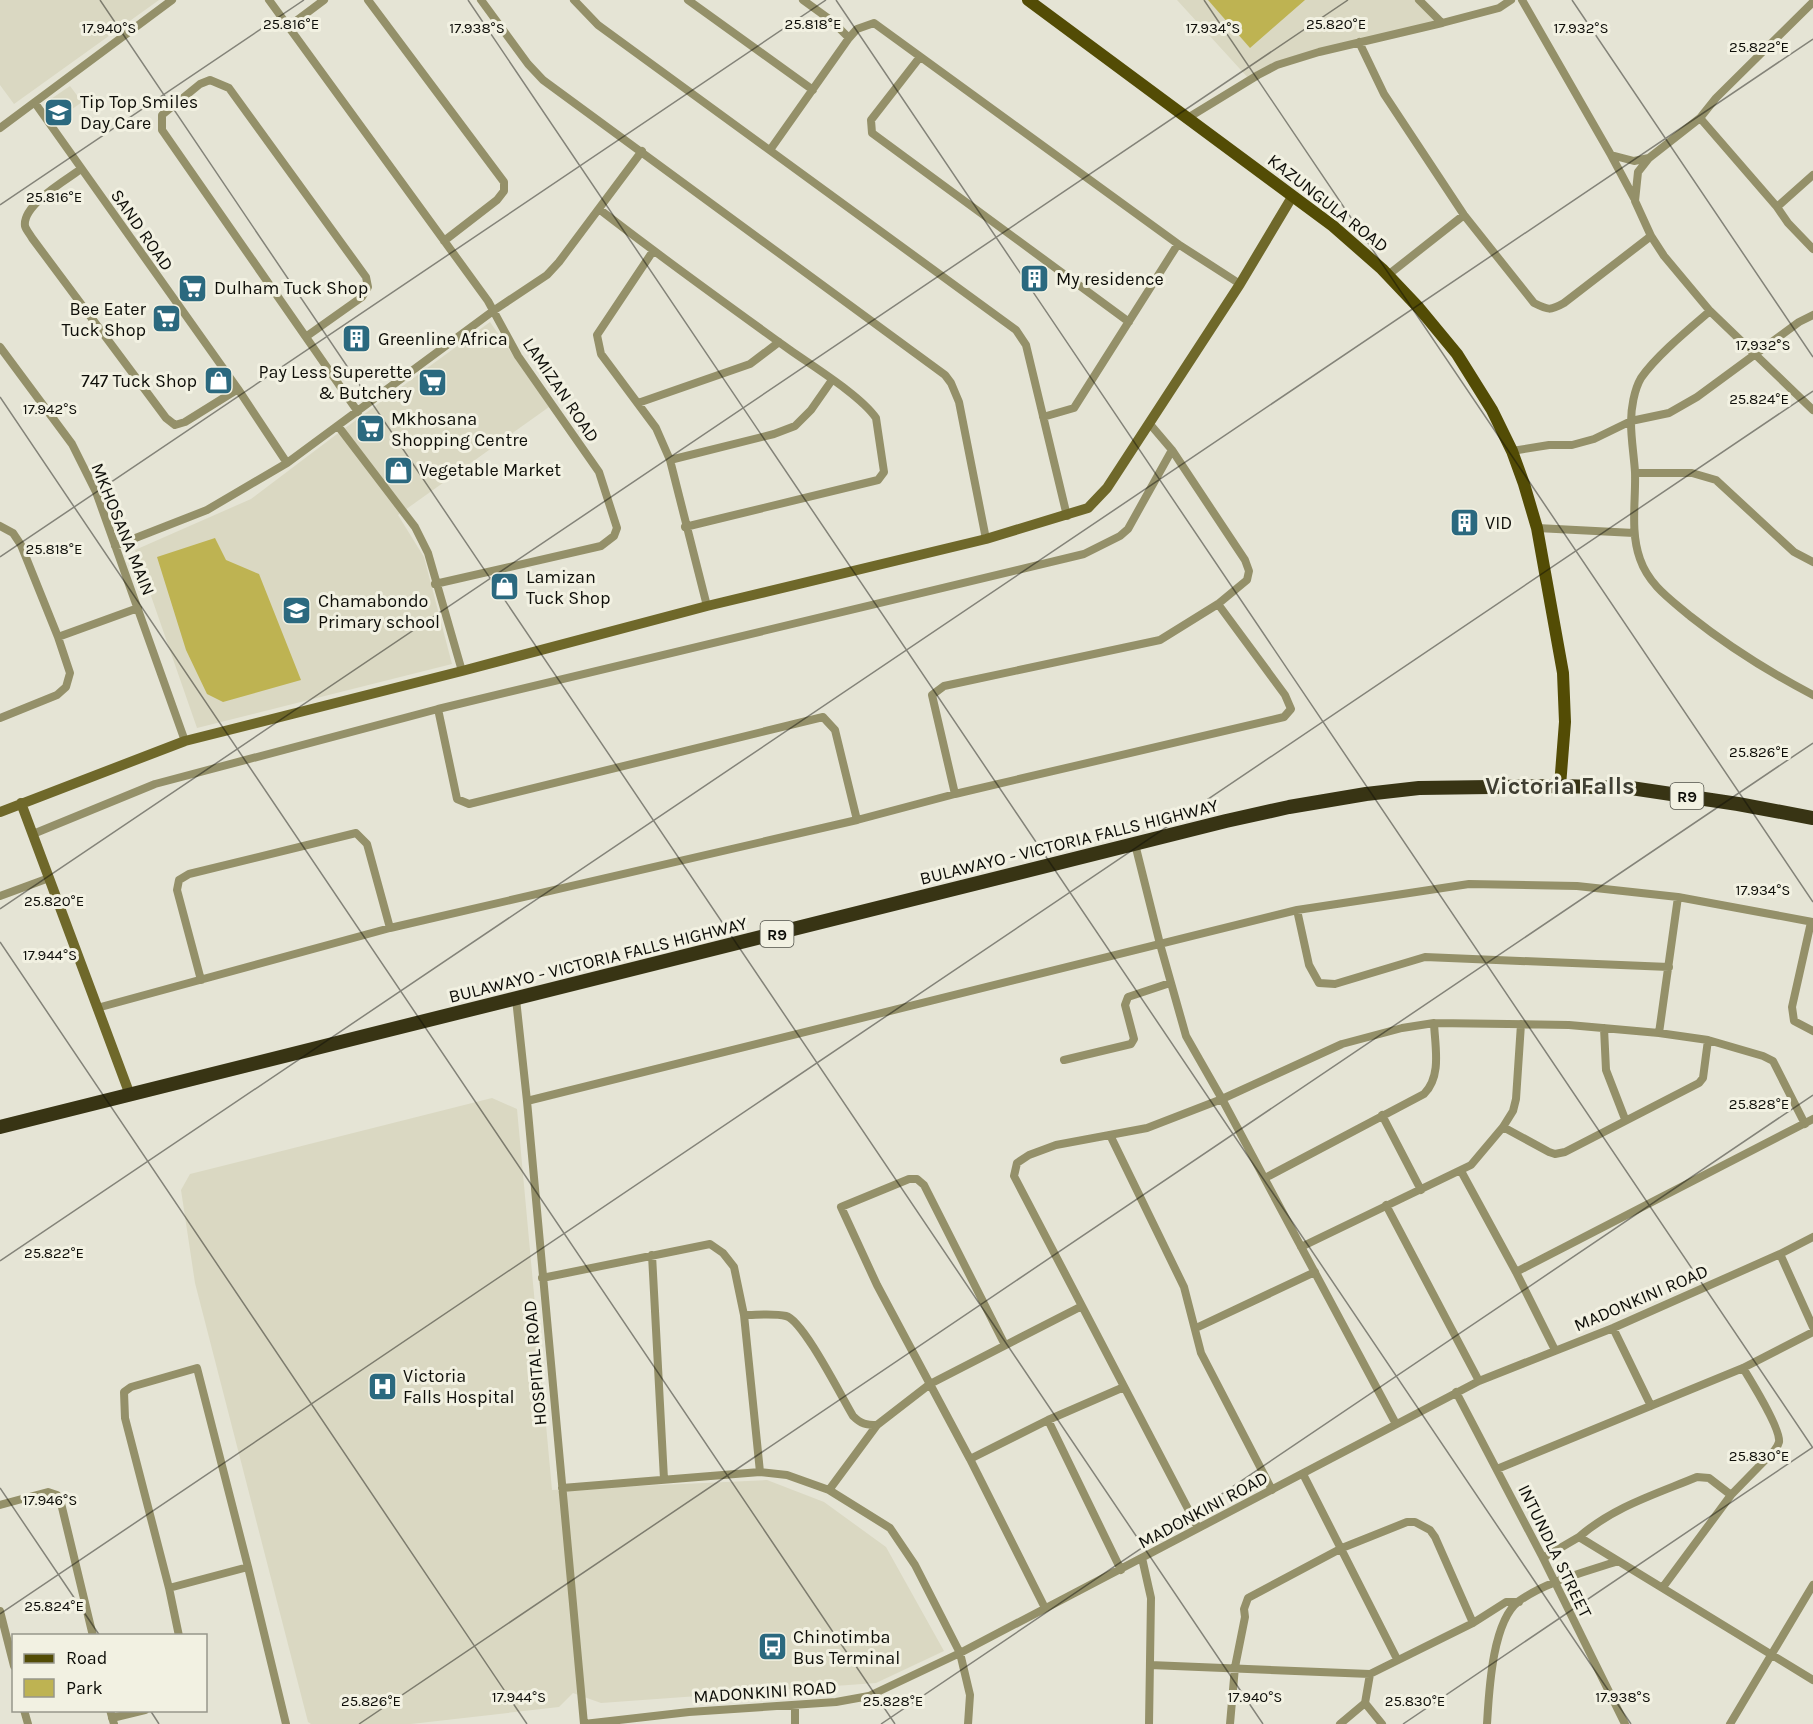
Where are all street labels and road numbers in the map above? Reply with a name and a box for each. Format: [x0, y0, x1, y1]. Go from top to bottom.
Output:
street label: KAZUNGULA ROAD [1263, 149, 1393, 257]
street label: SAND ROAD [106, 185, 178, 275]
street label: LAMIZAN ROAD [518, 333, 604, 447]
street label: MKHOSANA MAIN [86, 460, 160, 598]
road number: R9 [1670, 783, 1704, 809]
street label: BULAWAYO - VICTORIA FALLS HIGHWAY [917, 794, 1221, 890]
street label: BULAWAYO - VICTORIA FALLS HIGHWAY [446, 912, 750, 1008]
road number: R9 [760, 921, 794, 947]
street label: MADONKINI ROAD [1570, 1260, 1712, 1336]
street label: HOSPITAL ROAD [519, 1299, 551, 1427]
street label: MADONKINI ROAD [1134, 1467, 1272, 1553]
street label: INTUNDLA STREET [1513, 1481, 1597, 1621]
street label: MADONKINI ROAD [692, 1676, 838, 1708]

